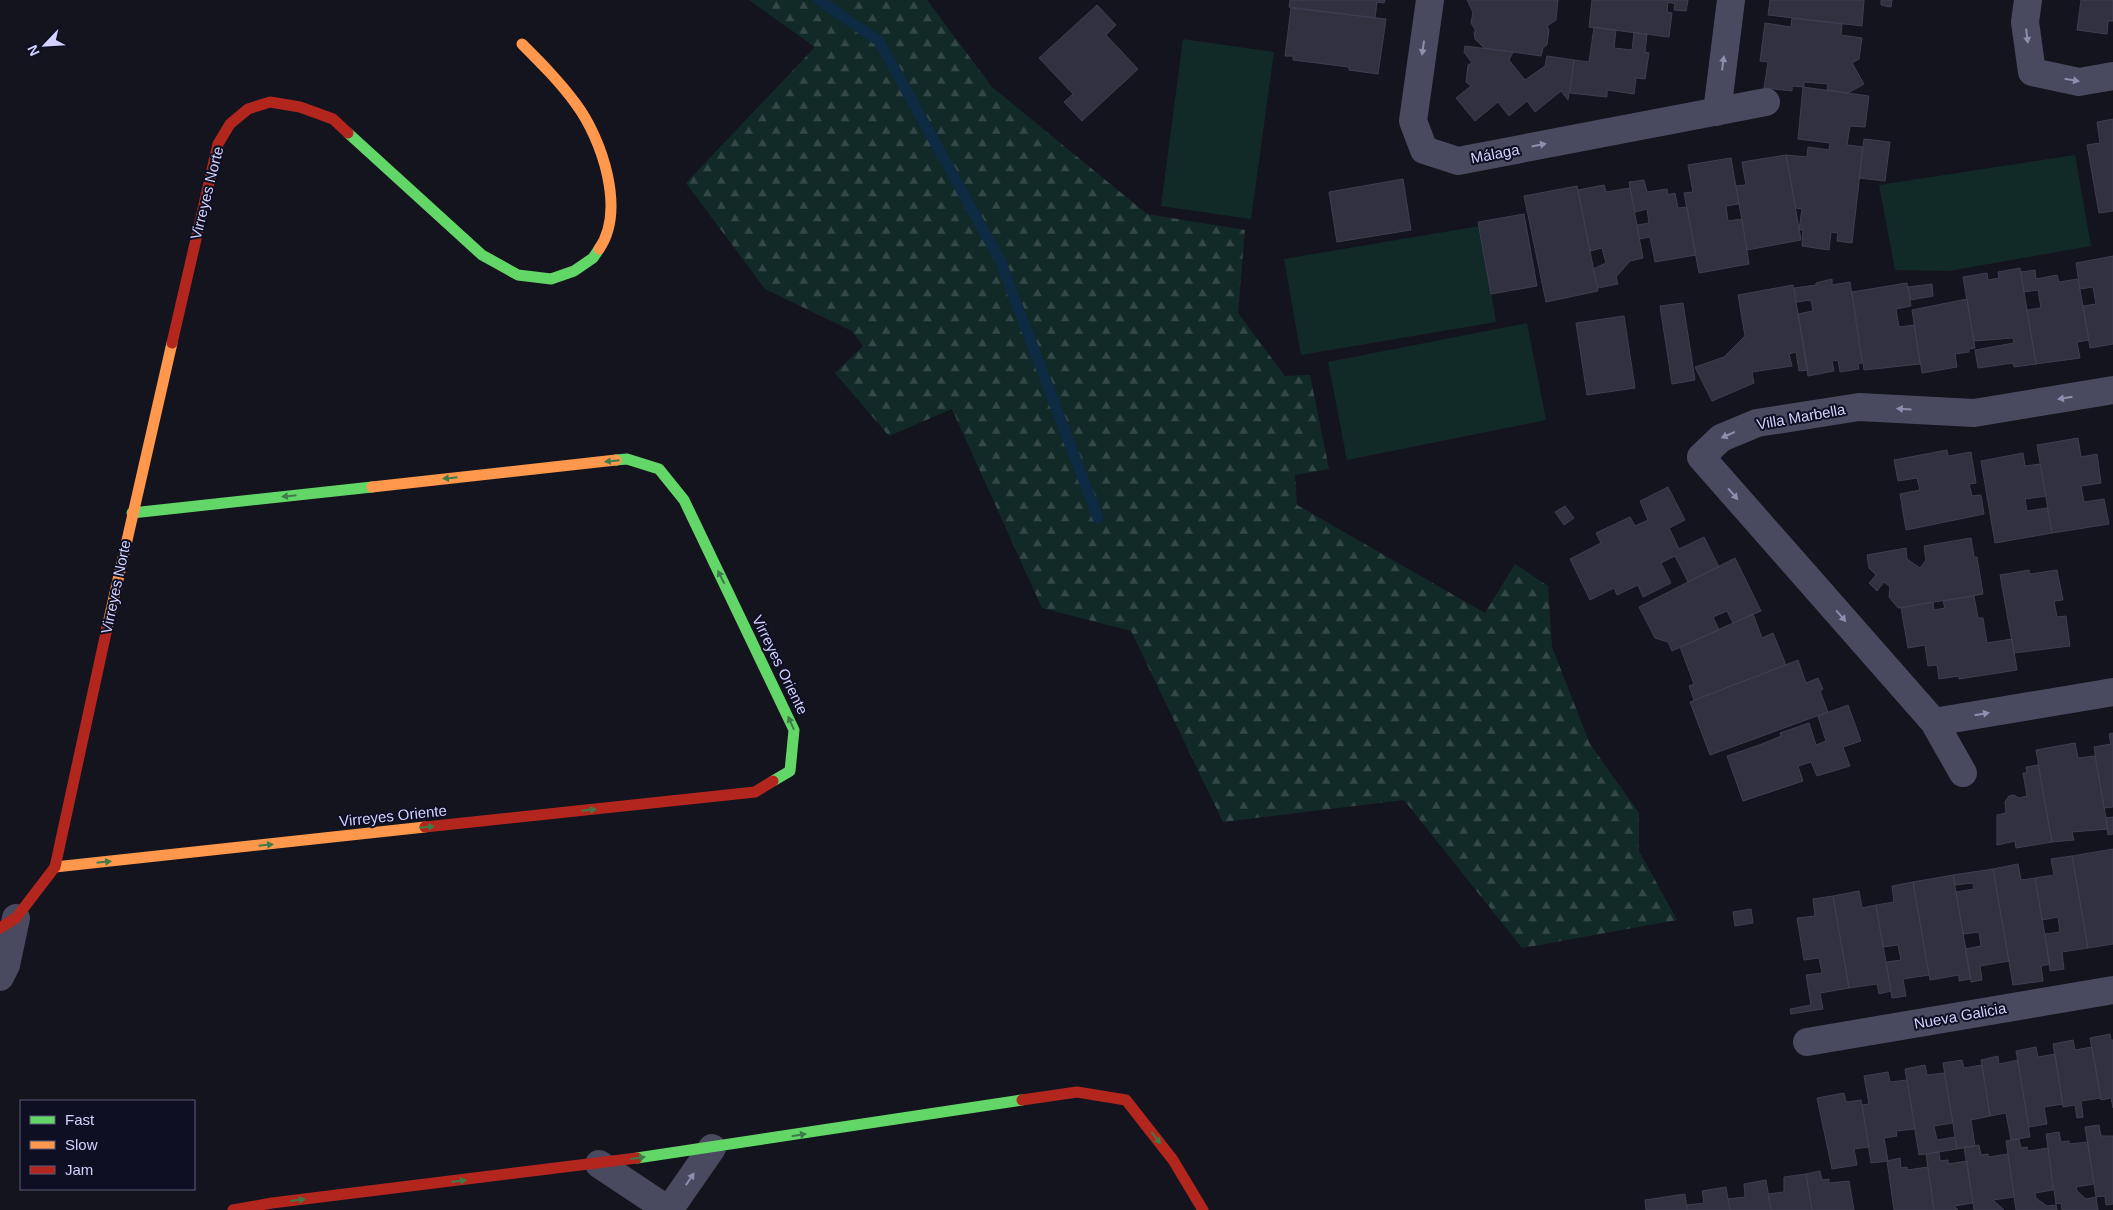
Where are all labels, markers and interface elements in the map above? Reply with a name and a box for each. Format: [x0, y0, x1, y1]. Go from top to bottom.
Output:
north arrow [20, 20, 70, 70]
one-way arrow [2023, 28, 2031, 44]
one-way arrow [1419, 41, 1427, 57]
text: N [24, 43, 43, 58]
one-way arrow [1719, 55, 1727, 71]
one-way arrow [2065, 77, 2081, 85]
street label: Málaga [1469, 140, 1521, 167]
one-way arrow [1532, 141, 1548, 149]
street label: Virreyes Norte [187, 144, 226, 241]
one-way arrow [2057, 394, 2073, 402]
street label: Villa Marbella [1755, 400, 1847, 433]
one-way arrow [1895, 405, 1911, 413]
one-way arrow [1720, 431, 1735, 440]
one-way arrow [603, 457, 619, 465]
one-way arrow [442, 475, 458, 483]
one-way arrow [1728, 488, 1739, 501]
one-way arrow [280, 492, 296, 500]
street label: Virreyes Norte [97, 538, 134, 635]
one-way arrow [716, 569, 725, 584]
one-way arrow [1835, 610, 1846, 623]
street label: Virreyes Oriente [749, 612, 812, 717]
one-way arrow [1974, 710, 1990, 718]
one-way arrow [786, 716, 794, 730]
street label: Virreyes Oriente [338, 801, 448, 830]
one-way arrow [581, 806, 597, 814]
one-way arrow [419, 823, 435, 831]
one-way arrow [258, 841, 274, 849]
one-way arrow [96, 858, 112, 866]
street label: Nueva Galicia [1912, 999, 2008, 1032]
legend [20, 1100, 195, 1190]
text: Fast [65, 1111, 95, 1128]
one-way arrow [791, 1130, 807, 1138]
one-way arrow [1150, 1131, 1161, 1144]
text: Slow [65, 1136, 98, 1153]
one-way arrow [630, 1154, 646, 1162]
text: Jam [65, 1161, 93, 1178]
one-way arrow [685, 1172, 695, 1186]
one-way arrow [452, 1177, 468, 1185]
one-way arrow [290, 1196, 306, 1204]

